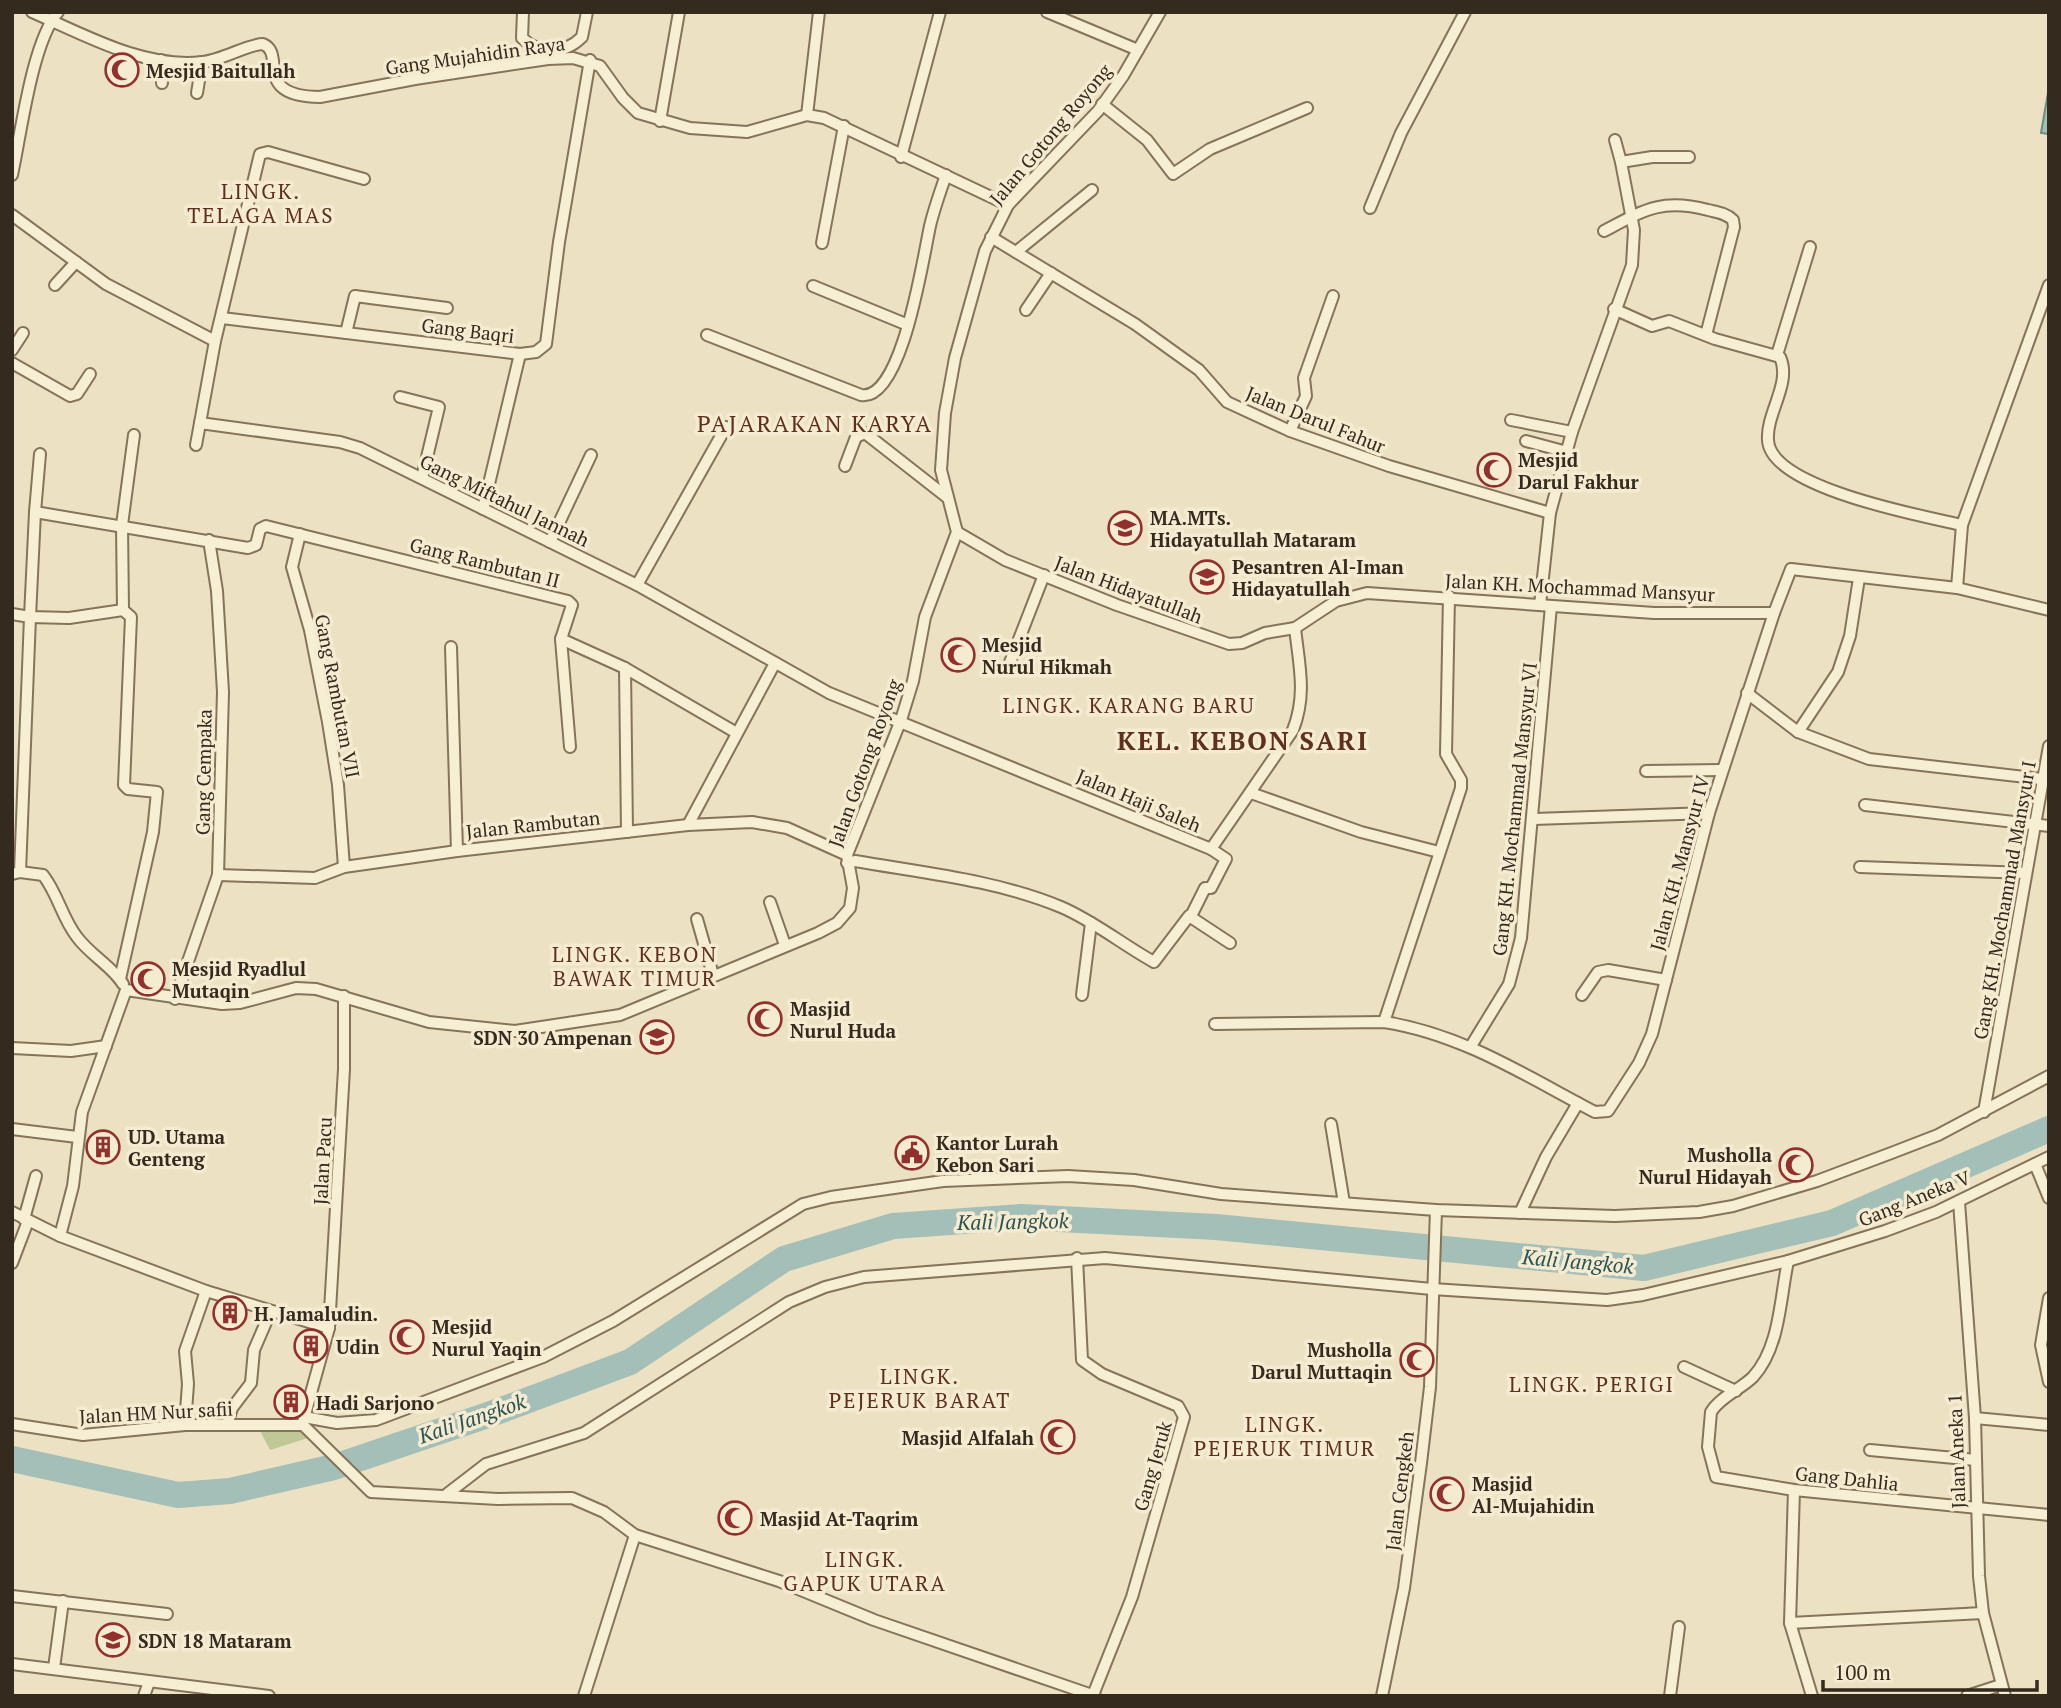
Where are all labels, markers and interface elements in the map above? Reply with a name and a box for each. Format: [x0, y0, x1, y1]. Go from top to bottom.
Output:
street label: Gang Mujahidin Raya [384, 30, 567, 80]
mosque icon: Mesjid Baitullah [103, 51, 141, 89]
street label: Jalan Gotong Royong [984, 57, 1117, 210]
place label: Mesjid Baitullah [146, 58, 295, 83]
district label: LINGK. TELAGA MAS [187, 177, 335, 229]
street label: Gang Baqri [420, 312, 516, 348]
street label: Jalan Darul Fahur [1243, 380, 1390, 459]
district label: PAJARAKAN KARYA [697, 408, 933, 439]
place label: Mesjid Darul Fakhur [1518, 447, 1640, 494]
street label: Gang Miftahul Jannah [416, 448, 594, 552]
mosque icon: Mesjid Darul Fakhur [1475, 451, 1513, 489]
place label: MA.MTs. Hidayatullah Mataram [1150, 505, 1357, 552]
school or university icon: MA.MTs. Hidayatullah Mataram [1106, 509, 1144, 547]
street label: Gang Rambutan II [407, 531, 563, 593]
street label: Jalan Hidayatullah [1052, 549, 1206, 629]
place label: Pesantren Al-Iman Hidayatullah [1232, 554, 1405, 601]
school or university icon: Pesantren Al-Iman Hidayatullah [1188, 558, 1226, 596]
street label: Jalan KH. Mochammad Mansyur [1444, 567, 1716, 607]
street label: Gang Rambutan VII [310, 612, 366, 780]
place label: Mesjid Nurul Hikmah [982, 632, 1112, 679]
mosque icon: Mesjid Nurul Hikmah [939, 636, 977, 674]
street label: Gang KH. Mochammad Mansyur VI [1486, 661, 1542, 957]
street label: Jalan Gotong Royong [822, 675, 906, 850]
district label: LINGK. KARANG BARU [1002, 691, 1256, 719]
street label: Gang Cempaka [189, 708, 217, 835]
district label: KEL. KEBON SARI [1117, 723, 1369, 757]
street label: Gang KH. Mochammad Mansyur I [1967, 759, 2041, 1041]
street label: Jalan Haji Saleh [1073, 763, 1205, 837]
street label: Jalan KH. Mansyur IV [1644, 773, 1714, 953]
street label: Jalan Rambutan [465, 805, 601, 843]
district label: LINGK. KEBON BAWAK TIMUR [552, 940, 718, 992]
place label: Mesjid Ryadlul Mutaqin [172, 956, 306, 1003]
mosque icon: Mesjid Ryadlul Mutaqin [129, 960, 167, 998]
place label: Masjid Nurul Huda [790, 996, 896, 1043]
mosque icon: Masjid Nurul Huda [746, 1000, 784, 1038]
school or university icon: SDN 30 Ampenan [638, 1018, 676, 1056]
place label: SDN 30 Ampenan [473, 1025, 633, 1050]
street label: Jalan Pacu [307, 1116, 337, 1206]
place label: UD. Utama Genteng [128, 1124, 226, 1171]
building icon: UD. Utama Genteng [84, 1128, 122, 1166]
place label: Kantor Lurah Kebon Sari [936, 1130, 1058, 1177]
public building icon: Kantor Lurah Kebon Sari [893, 1134, 931, 1172]
place label: Musholla Nurul Hidayah [1639, 1142, 1772, 1189]
mosque icon: Musholla Nurul Hidayah [1777, 1146, 1815, 1184]
street label: Gang Aneka V [1854, 1164, 1974, 1232]
water label: Kali Jangkok [956, 1206, 1070, 1236]
water label: Kali Jangkok [1520, 1242, 1636, 1280]
building icon: H. Jamaludin. [211, 1294, 249, 1332]
place label: H. Jamaludin. [254, 1301, 378, 1326]
place label: Mesjid Nurul Yaqin [432, 1314, 542, 1361]
mosque icon: Mesjid Nurul Yaqin [388, 1318, 426, 1356]
building icon: Udin [292, 1327, 330, 1365]
place label: Udin [336, 1334, 380, 1359]
place label: Musholla Darul Muttaqin [1251, 1337, 1393, 1384]
mosque icon: Musholla Darul Muttaqin [1398, 1341, 1436, 1379]
district label: LINGK. PEJERUK BARAT [829, 1362, 1011, 1414]
district label: LINGK. PERIGI [1509, 1370, 1675, 1398]
building icon: Hadi Sarjono [272, 1383, 310, 1421]
water label: Kali Jangkok [414, 1386, 530, 1450]
place label: Hadi Sarjono [316, 1390, 434, 1415]
street label: Jalan Aneka 1 [1942, 1393, 1970, 1509]
street label: Jalan HM Nur safii [79, 1395, 233, 1429]
district label: LINGK. PEJERUK TIMUR [1194, 1410, 1376, 1462]
mosque icon: Masjid Alfalah [1039, 1418, 1077, 1456]
street label: Gang Jeruk [1127, 1418, 1177, 1514]
place label: Masjid Alfalah [902, 1425, 1034, 1450]
street label: Jalan Cengkeh [1379, 1430, 1419, 1552]
street label: Gang Dahlia [1794, 1460, 1900, 1496]
place label: Masjid Al-Mujahidin [1472, 1471, 1595, 1518]
mosque icon: Masjid Al-Mujahidin [1428, 1475, 1466, 1513]
mosque icon: Masjid At-Taqrim [716, 1499, 754, 1537]
place label: Masjid At-Taqrim [760, 1506, 919, 1531]
district label: LINGK. GAPUK UTARA [783, 1545, 947, 1597]
school or university icon: SDN 18 Mataram [94, 1621, 132, 1659]
place label: SDN 18 Mataram [138, 1628, 292, 1653]
scale bar [1823, 1648, 2036, 1692]
text: 100 m [1834, 1658, 1891, 1686]

